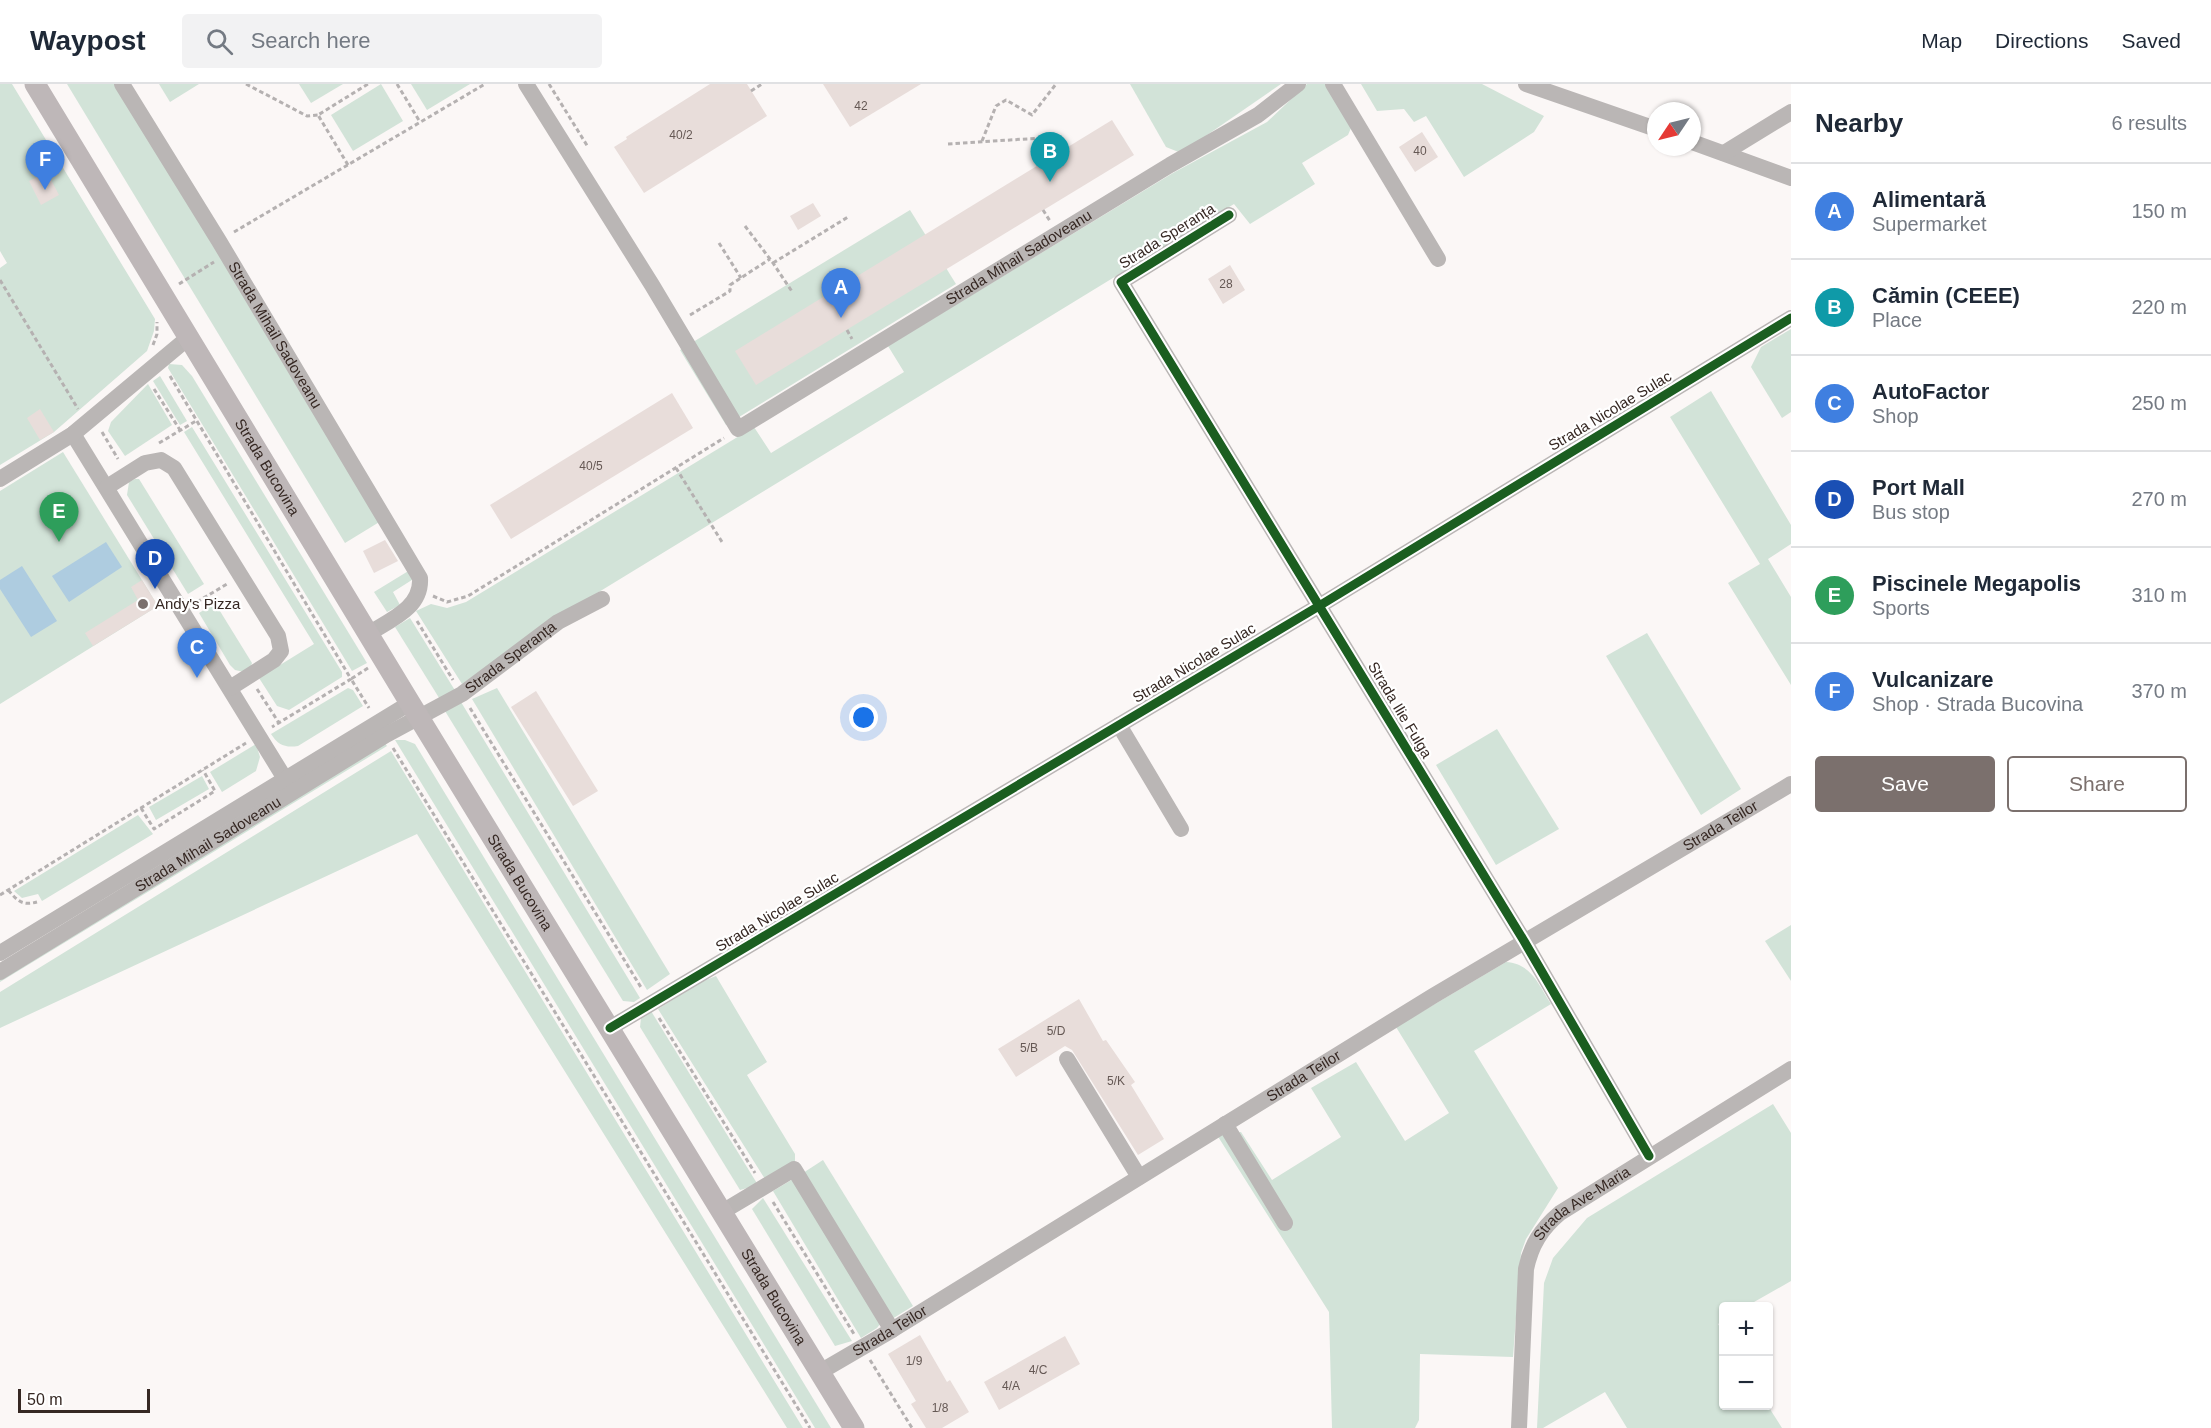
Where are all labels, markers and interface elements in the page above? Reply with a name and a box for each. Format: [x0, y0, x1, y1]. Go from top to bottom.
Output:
search box [182, 14, 602, 68]
text: Waypost [30, 25, 146, 56]
icon: search [203, 25, 236, 58]
text: Search here [251, 28, 371, 53]
text: Map [1921, 29, 1962, 52]
text: Directions [1995, 29, 2088, 52]
text: Saved [2121, 29, 2181, 52]
house number: 42 [854, 99, 868, 113]
north arrow [1647, 102, 1701, 156]
text: Nearby [1815, 108, 1903, 138]
text: 6 results [2111, 112, 2187, 134]
house number: 40/2 [669, 128, 693, 142]
pin: B [1030, 132, 1070, 182]
pin: F [26, 141, 64, 190]
house number: 40 [1413, 144, 1427, 158]
text: Alimentară [1872, 187, 1986, 212]
street label: Strada Speranța [1116, 199, 1218, 272]
text: A [1827, 200, 1842, 222]
text: 150 m [2131, 200, 2187, 222]
street label: Strada Mihail Sadoveanu [943, 206, 1094, 308]
text: Supermarket [1872, 213, 1987, 235]
street label: Strada Mihail Sadoveanu [225, 258, 326, 411]
pin: A [822, 268, 860, 318]
house number: 28 [1219, 277, 1233, 291]
text: Cămin (CEEE) [1872, 283, 2020, 308]
text: B [1827, 296, 1842, 318]
text: 220 m [2131, 296, 2187, 318]
text: Place [1872, 309, 1922, 331]
street label: Strada Nicolae Sulac [1545, 367, 1675, 454]
text: AutoFactor [1872, 379, 1989, 404]
text: C [1827, 392, 1842, 414]
text: 250 m [2131, 392, 2187, 414]
text: Shop [1872, 405, 1919, 427]
street label: Strada Bucovina [232, 415, 304, 519]
house number: 40/5 [579, 459, 603, 473]
text: Port Mall [1872, 475, 1965, 500]
text: D [1827, 488, 1842, 510]
text: 270 m [2131, 488, 2187, 510]
pin: E [40, 492, 78, 542]
text: Bus stop [1872, 501, 1950, 523]
pin: D [136, 540, 174, 589]
text: Piscinele Megapolis [1872, 571, 2081, 596]
text: E [1828, 584, 1841, 606]
text: 310 m [2131, 584, 2187, 606]
place label: Andy's Pizza [155, 595, 241, 612]
marker: Andy's Pizza [136, 597, 150, 611]
text: Sports [1872, 597, 1930, 619]
street label: Strada Speranța [461, 617, 560, 697]
street label: Strada Nicolae Sulac [1129, 619, 1259, 706]
pin: C [178, 628, 216, 678]
street label: Strada Ilie Fulga [1365, 659, 1436, 761]
text: Vulcanizare [1872, 667, 1993, 692]
text: F [1828, 680, 1841, 702]
text: 370 m [2131, 680, 2187, 702]
text: Shop · Strada Bucovina [1872, 693, 2083, 715]
your location [849, 703, 878, 732]
button: Save [1815, 756, 1995, 812]
button: Share [2007, 756, 2187, 812]
street label: Strada Mihail Sadoveanu [132, 793, 284, 895]
street label: Strada Teilor [1680, 797, 1760, 854]
street label: Strada Bucovina [484, 831, 557, 934]
street label: Strada Nicolae Sulac [712, 868, 842, 955]
house number: 5/D [1047, 1024, 1066, 1038]
house number: 5/B [1020, 1041, 1038, 1055]
street label: Strada Teilor [1263, 1046, 1343, 1105]
house number: 5/K [1107, 1074, 1125, 1088]
street label: Strada Ave-Maria [1529, 1162, 1633, 1244]
street label: Strada Bucovina [738, 1245, 810, 1348]
street label: Strada Teilor [849, 1302, 930, 1359]
map controls [1719, 1302, 1773, 1410]
button: + [1719, 1302, 1773, 1356]
house number: 1/9 [906, 1354, 923, 1368]
button: − [1719, 1356, 1773, 1410]
house number: 4/C [1029, 1363, 1048, 1377]
house number: 4/A [1002, 1379, 1020, 1393]
scale bar [18, 1386, 150, 1414]
text: 50 m [27, 1391, 63, 1408]
house number: 1/8 [932, 1401, 949, 1415]

